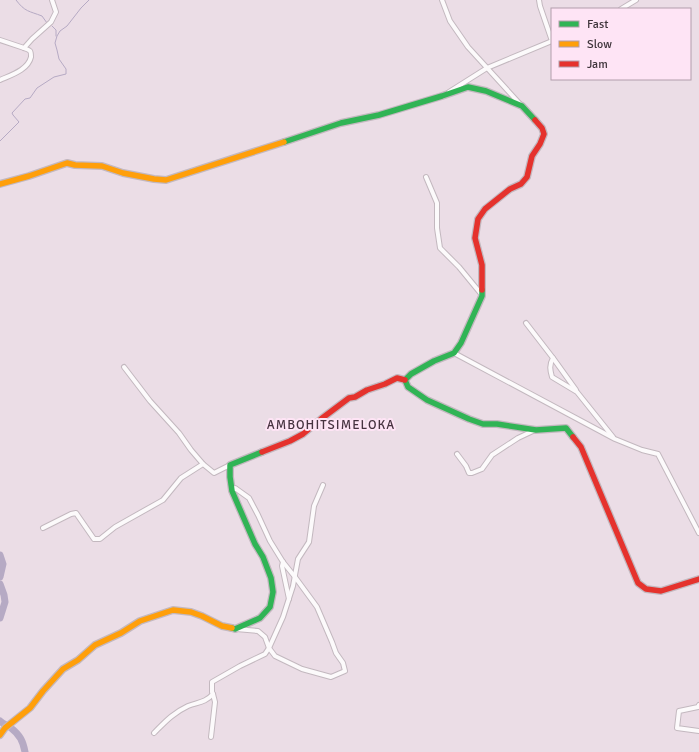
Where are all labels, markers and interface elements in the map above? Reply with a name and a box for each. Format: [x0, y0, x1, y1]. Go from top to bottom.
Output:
legend [551, 8, 691, 80]
text: Fast [587, 17, 608, 32]
text: Slow [587, 37, 612, 52]
text: Jam [587, 57, 608, 72]
district label: AMBOHITSIMELOKA [267, 417, 395, 433]

